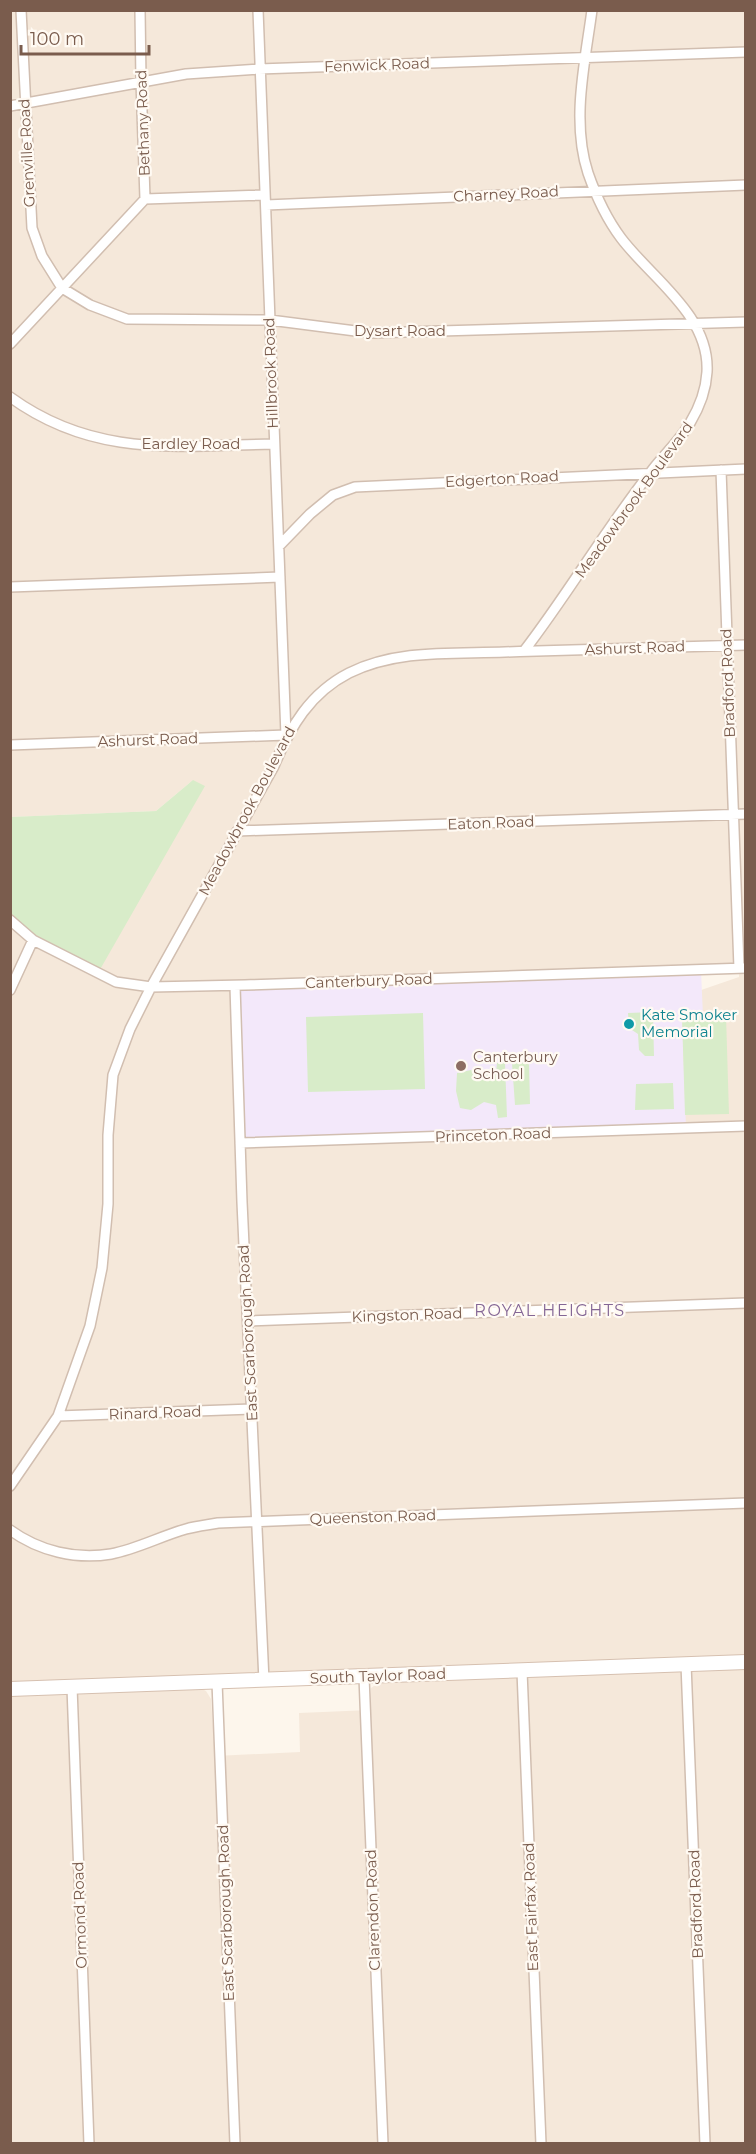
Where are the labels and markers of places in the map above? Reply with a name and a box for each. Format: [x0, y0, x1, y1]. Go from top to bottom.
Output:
place label: Kate Smoker Memorial [641, 1005, 737, 1041]
marker: Kate Smoker Memorial [622, 1017, 636, 1031]
place label: Canterbury School [473, 1047, 558, 1083]
marker: Canterbury School [454, 1059, 468, 1073]

